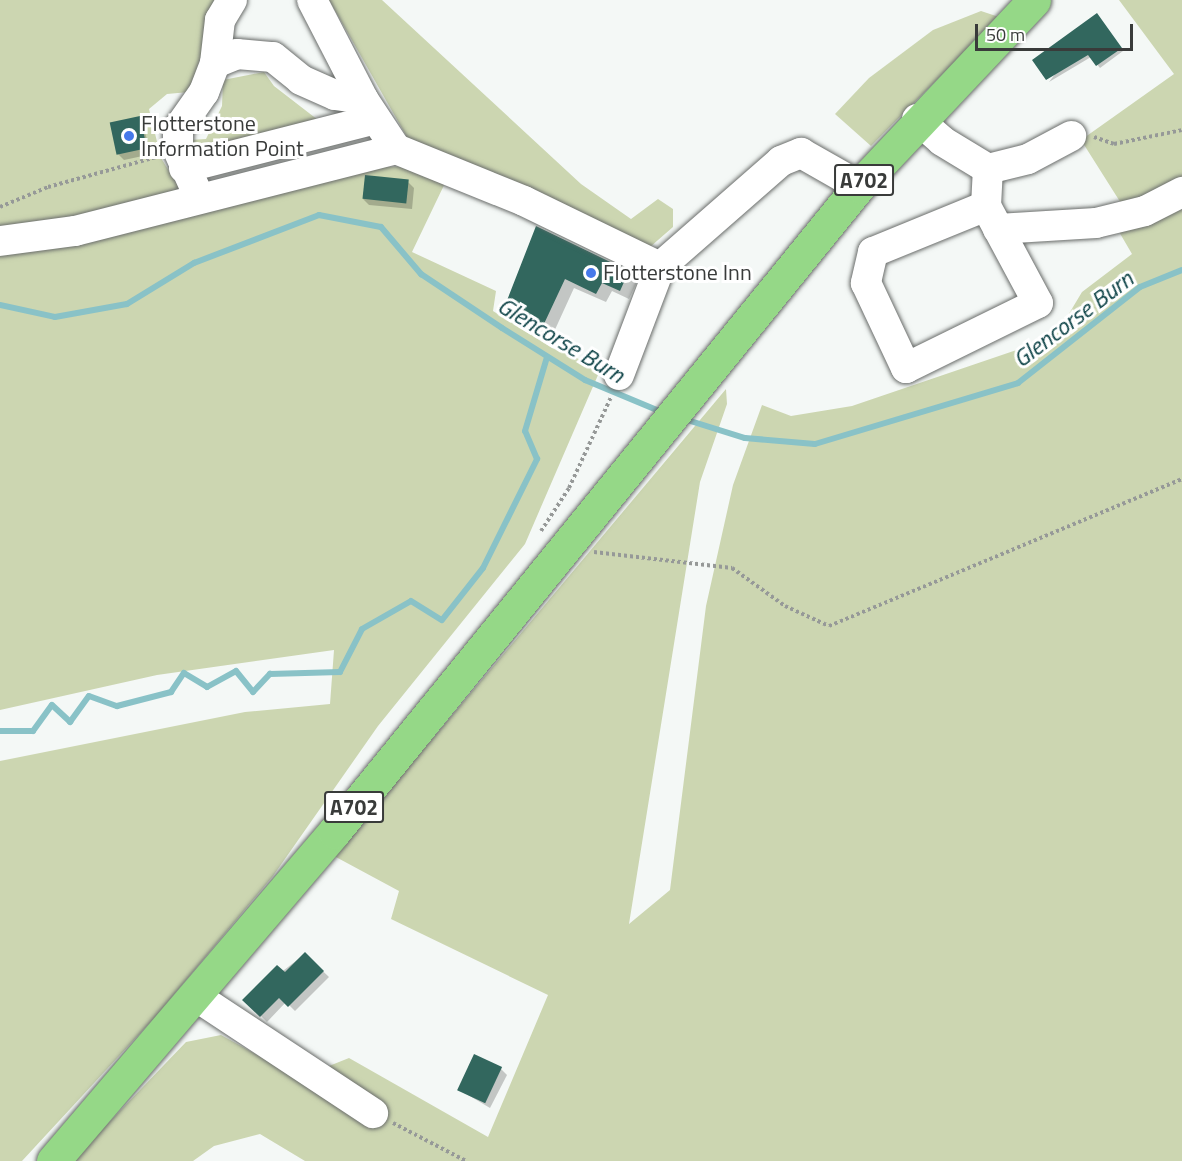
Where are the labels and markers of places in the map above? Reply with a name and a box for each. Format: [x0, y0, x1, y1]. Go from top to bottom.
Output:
place label: Flotterstone Information Point [141, 110, 304, 162]
marker: Flotterstone Information Point [122, 129, 136, 143]
place label: Flotterstone Inn [603, 260, 752, 286]
marker: Flotterstone Inn [584, 266, 598, 280]

